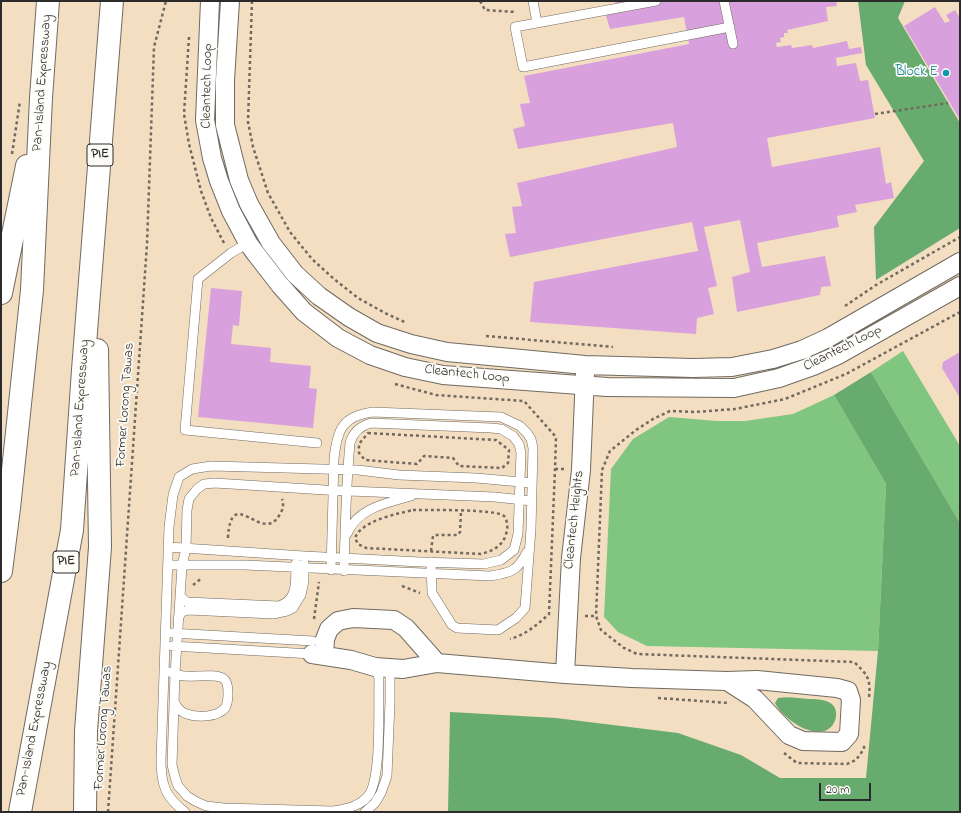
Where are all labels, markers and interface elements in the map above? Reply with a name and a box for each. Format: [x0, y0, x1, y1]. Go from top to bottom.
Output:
street label: Pan-Island Expressway [30, 14, 56, 152]
street label: Cleantech Loop [199, 43, 217, 129]
place label: Block E [895, 65, 938, 81]
marker: Block E [941, 68, 951, 78]
road number: PIE [87, 144, 113, 166]
street label: Cleantech Loop [801, 322, 885, 376]
street label: Pan-Island Expressway [68, 339, 94, 477]
street label: Former Lorong Tawas [113, 342, 139, 468]
street label: Cleantech Loop [424, 362, 510, 388]
street label: Cleantech Heights [561, 470, 589, 570]
road number: PIE [53, 551, 79, 573]
street label: Pan-Island Expressway [14, 660, 56, 798]
street label: Former Lorong Tawas [91, 665, 117, 791]
scale bar [821, 775, 873, 801]
text: 20 m [826, 781, 849, 799]

